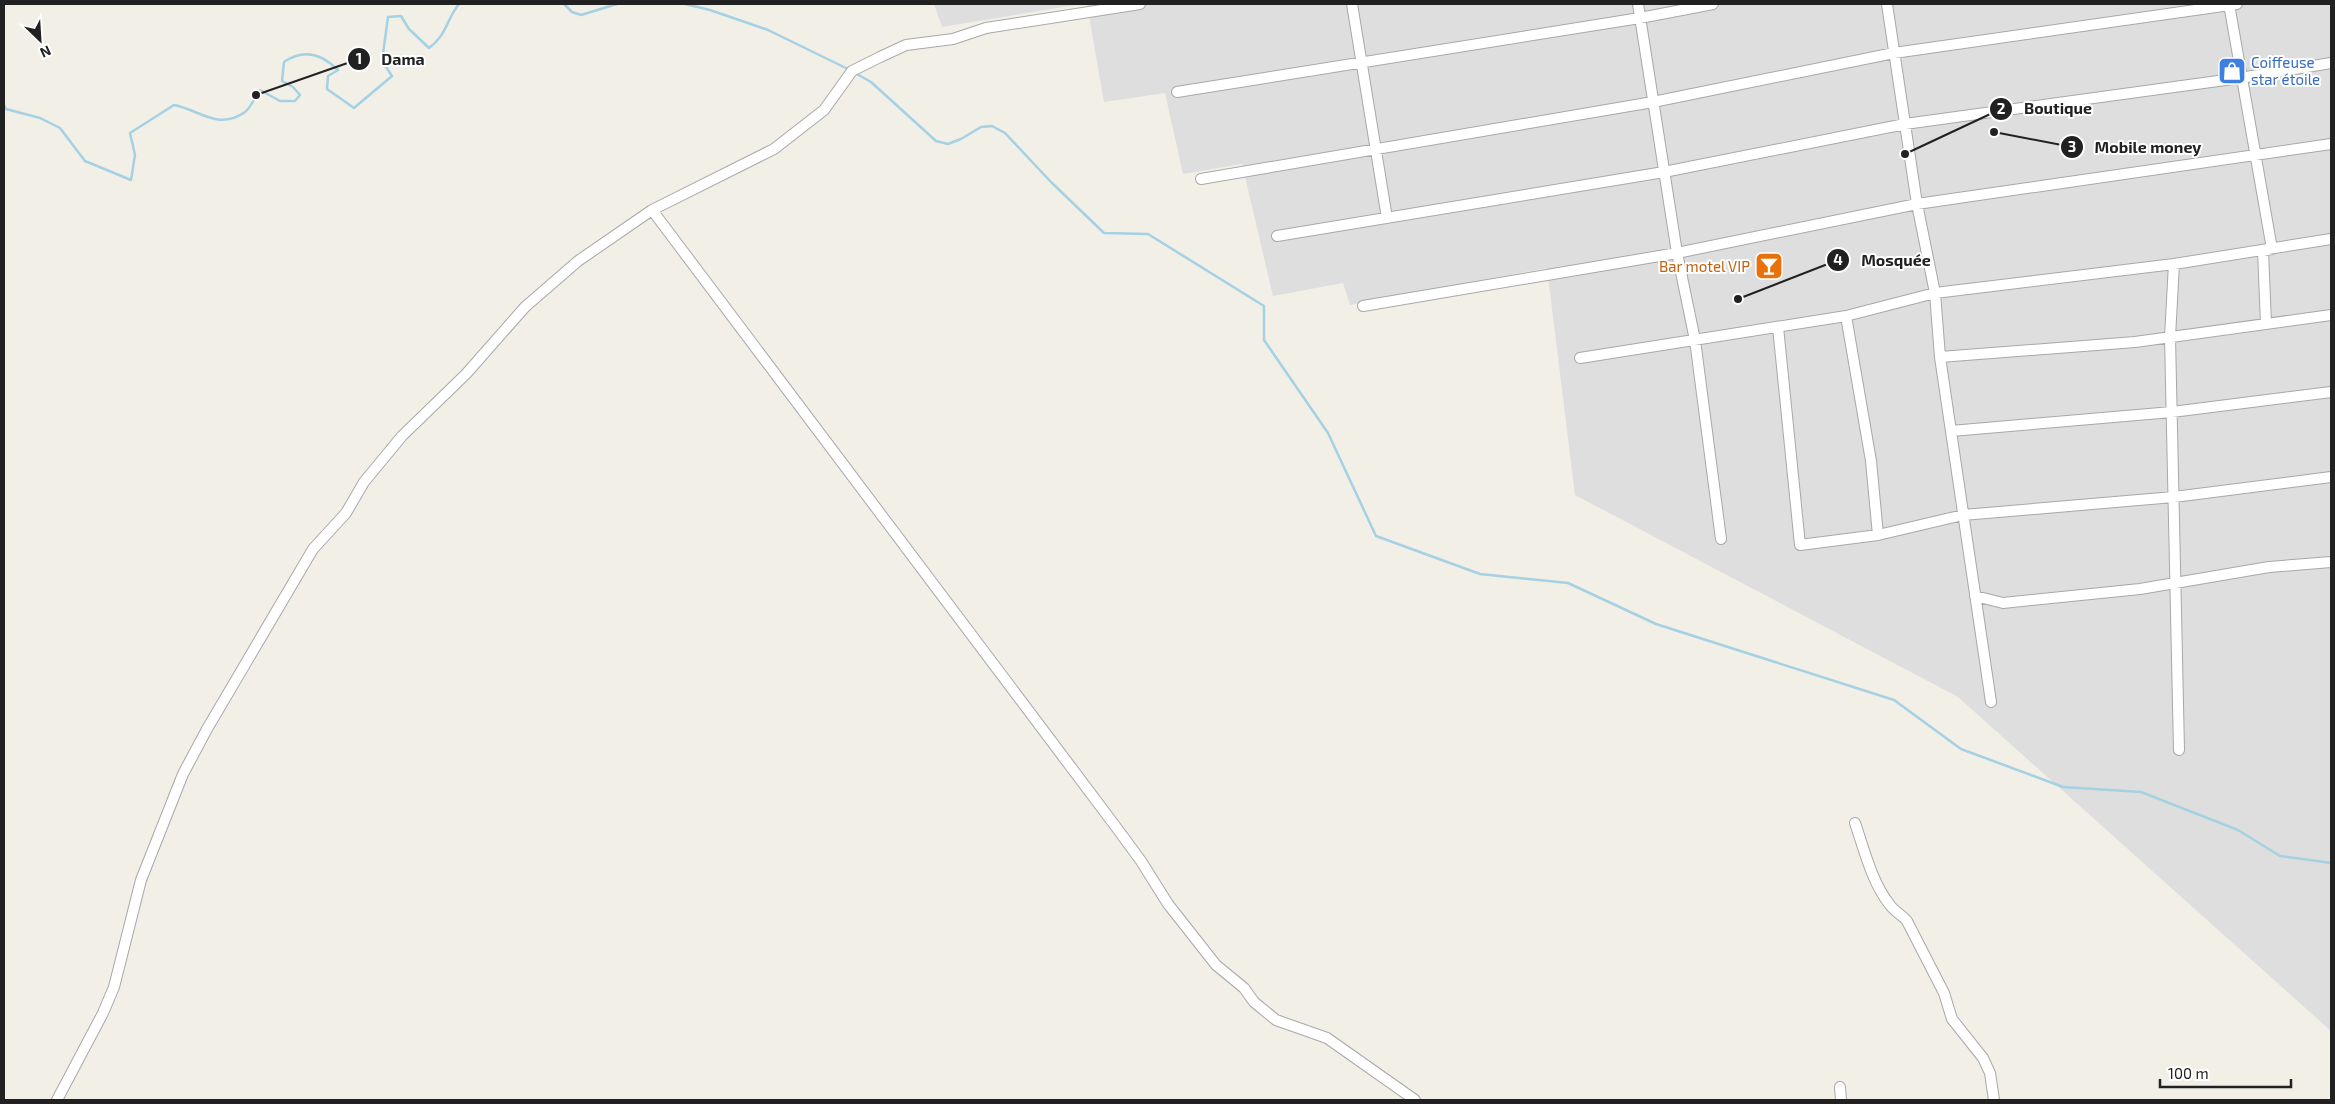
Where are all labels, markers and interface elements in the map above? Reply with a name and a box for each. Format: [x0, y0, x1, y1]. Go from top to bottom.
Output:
north arrow [15, 15, 65, 65]
text: N [38, 42, 54, 62]
callout: Dama [347, 44, 435, 75]
text: 1 [356, 49, 362, 67]
text: Dama [381, 49, 425, 68]
place label: Coiffeuse star étoile [2251, 53, 2320, 88]
shop icon: Coiffeuse star étoile [2217, 56, 2247, 86]
callout: Boutique [1989, 93, 2102, 124]
text: Boutique [2024, 98, 2092, 117]
text: 2 [1997, 99, 2006, 117]
callout: Mobile money [2059, 132, 2211, 163]
text: 3 [2068, 137, 2076, 155]
text: Mobile money [2095, 137, 2201, 157]
callout: Mosquée [1826, 245, 1940, 276]
text: 4 [1833, 250, 1843, 268]
text: Mosquée [1861, 250, 1931, 269]
bar icon: Bar motel VIP [1754, 251, 1784, 281]
place label: Bar motel VIP [1659, 257, 1750, 275]
scale bar [2160, 1056, 2291, 1088]
text: 100 m [2168, 1064, 2209, 1082]

